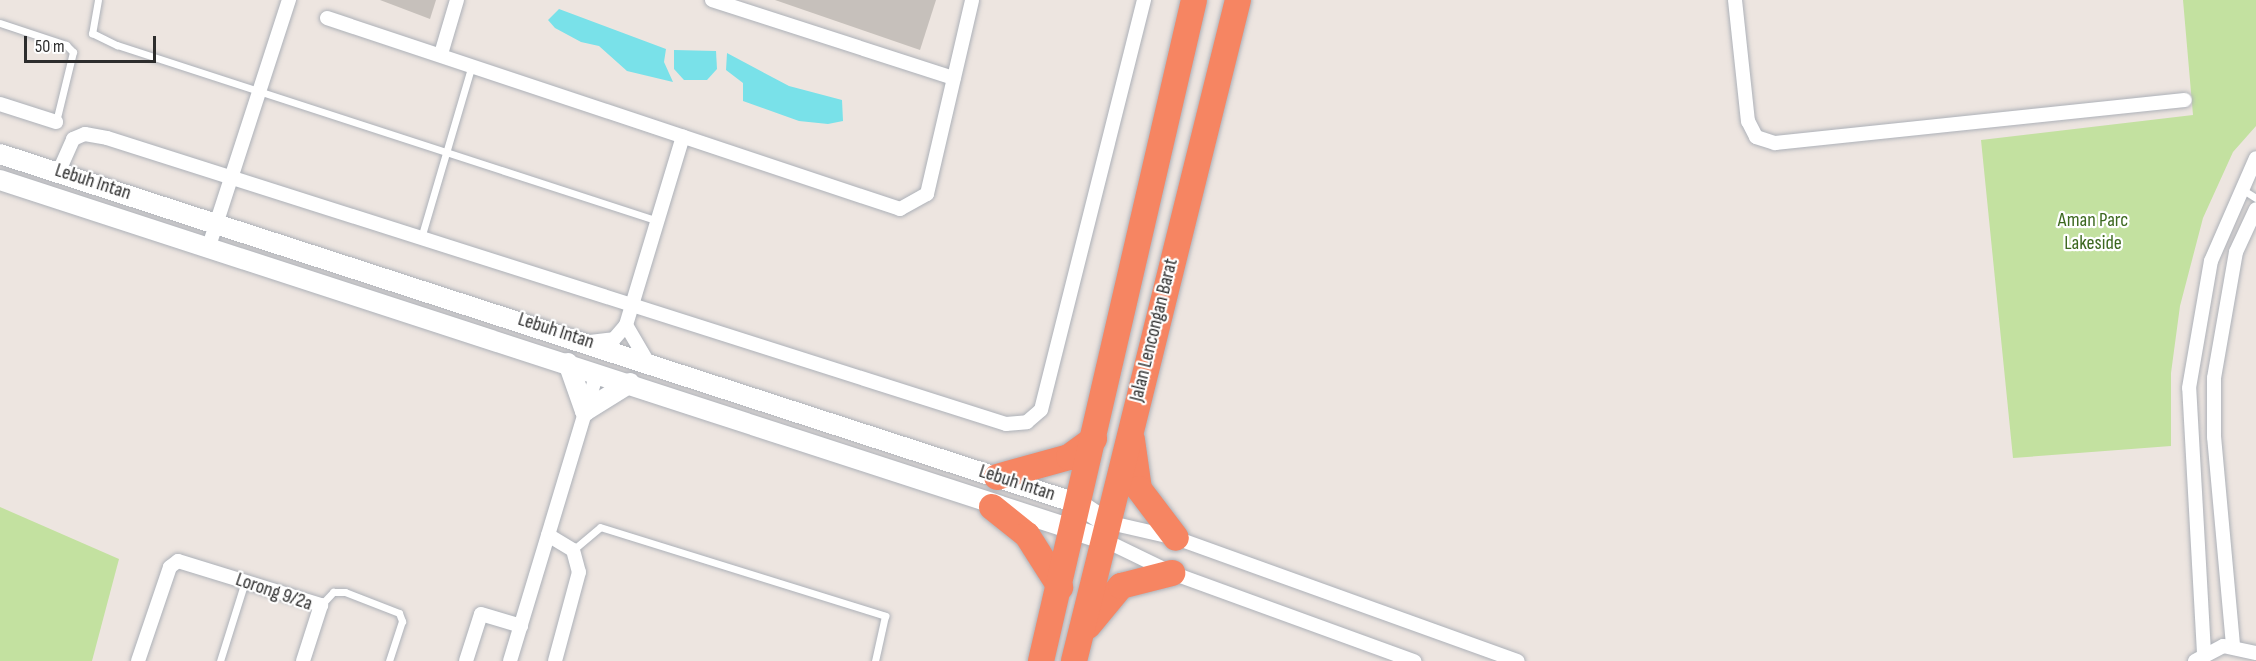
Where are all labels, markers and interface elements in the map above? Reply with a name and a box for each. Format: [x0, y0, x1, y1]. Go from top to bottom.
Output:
scale bar [27, 24, 159, 62]
text: 50 m [35, 36, 65, 57]
street label: Lebuh Intan [52, 158, 134, 206]
park label: Aman Parc Lakeside [2058, 209, 2128, 256]
street label: Jalan Lencongan Barat [1125, 256, 1183, 404]
street label: Lebuh Intan [515, 307, 597, 355]
street label: Lebuh Intan [976, 459, 1058, 507]
street label: Lorong 9/2a [232, 568, 316, 616]

